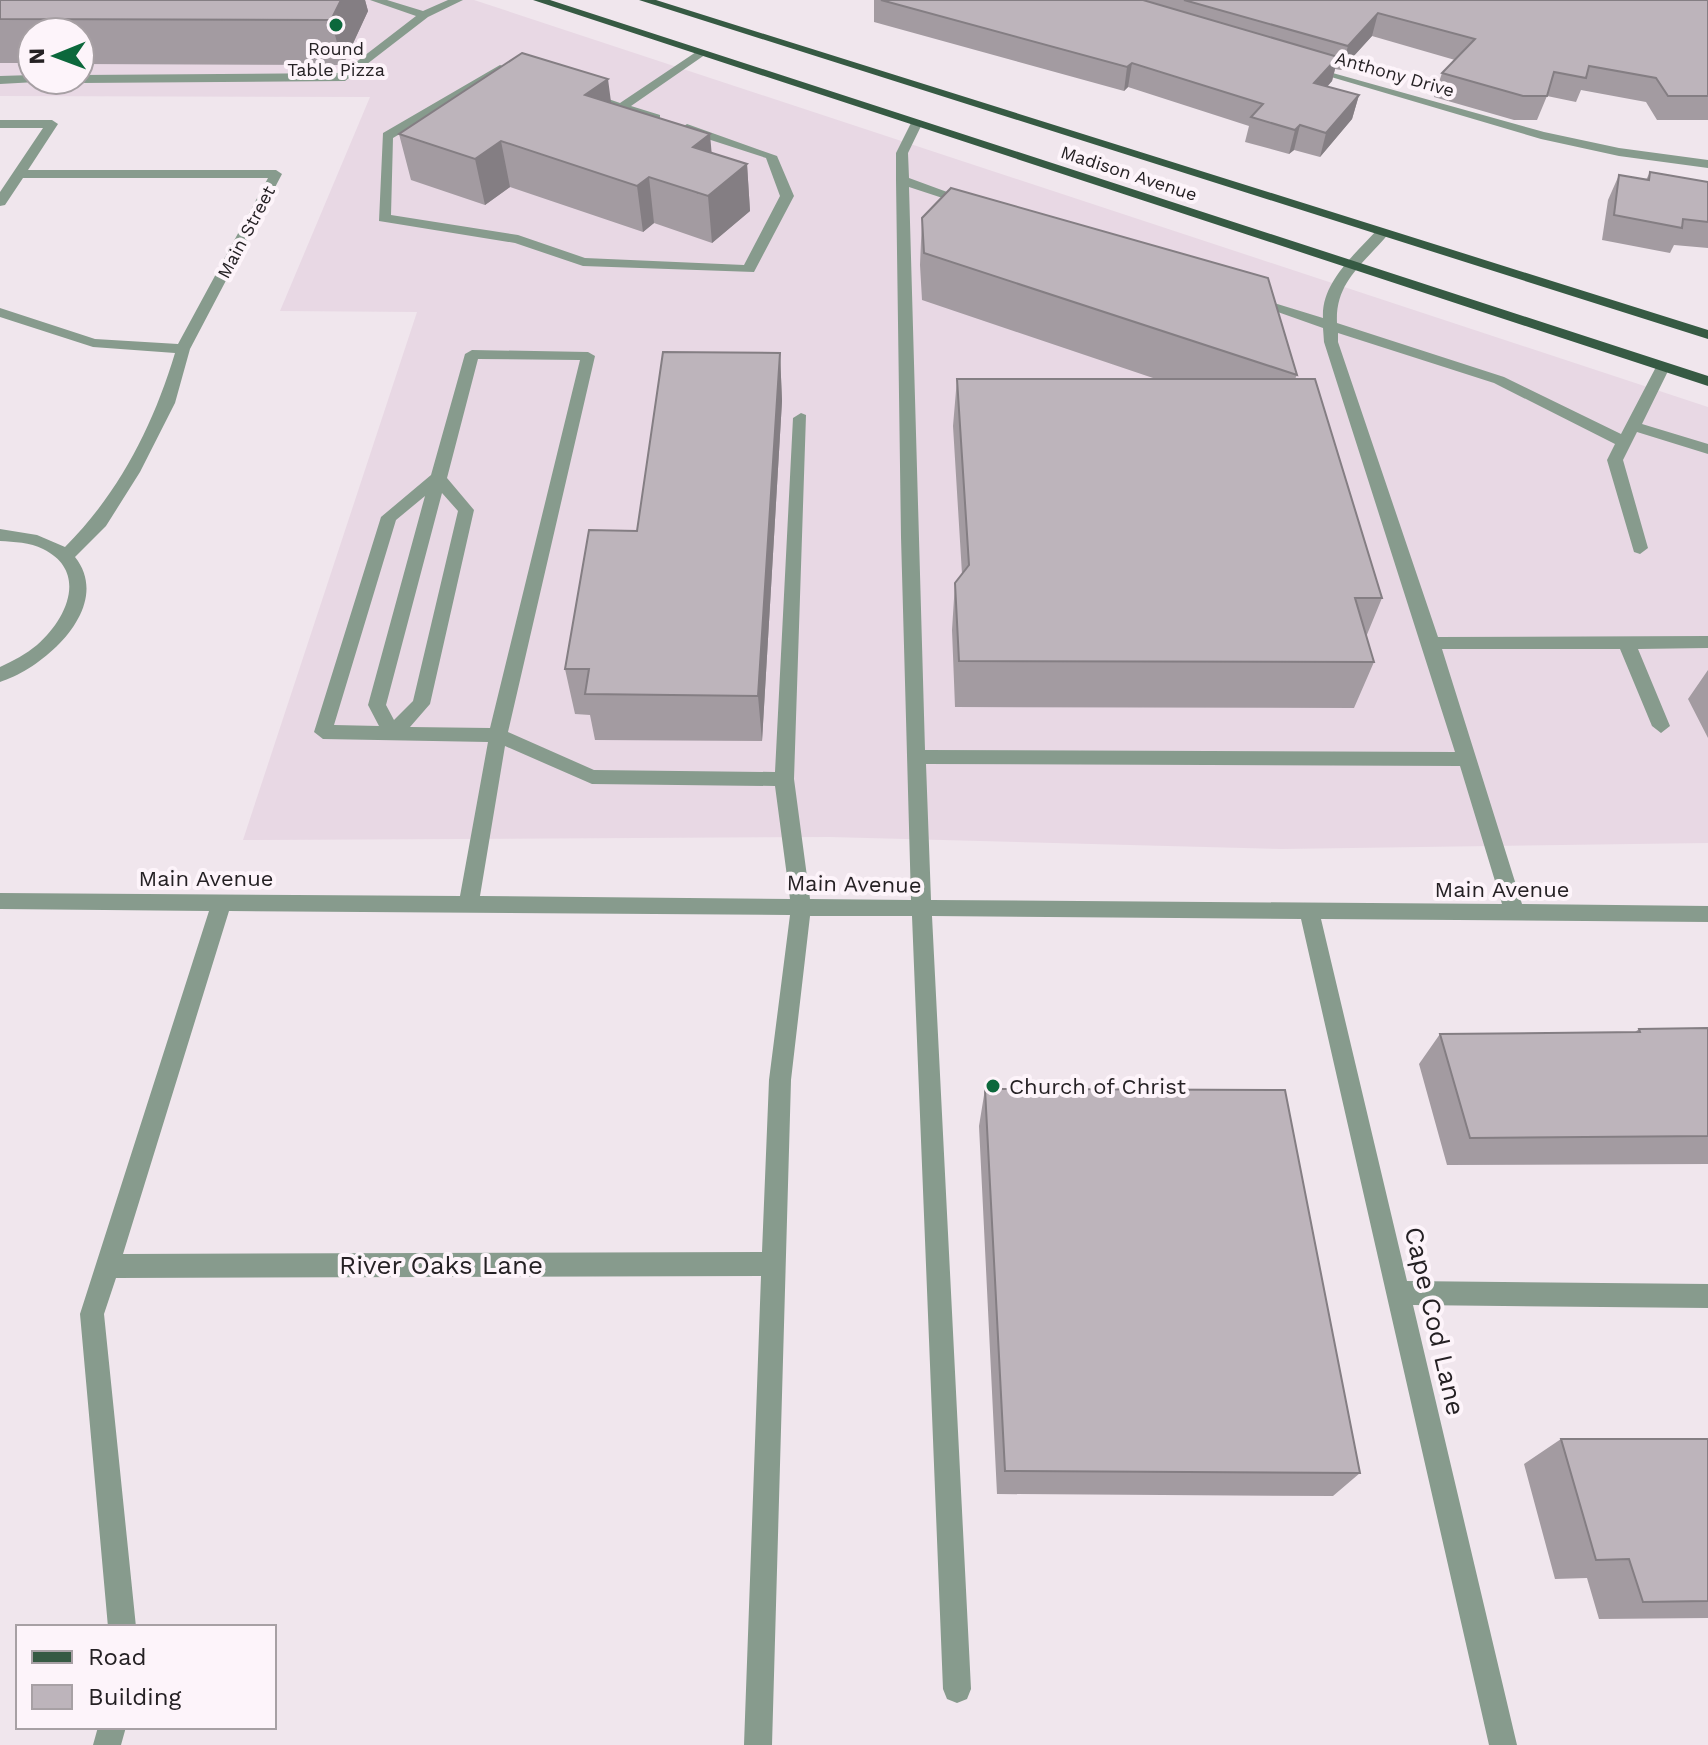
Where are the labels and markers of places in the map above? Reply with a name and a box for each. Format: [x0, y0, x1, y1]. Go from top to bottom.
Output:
marker: Round Table Pizza [327, 16, 345, 34]
place label: Round Table Pizza [287, 38, 385, 80]
place label: Church of Christ [1009, 1074, 1186, 1099]
marker: Church of Christ [984, 1077, 1002, 1095]

